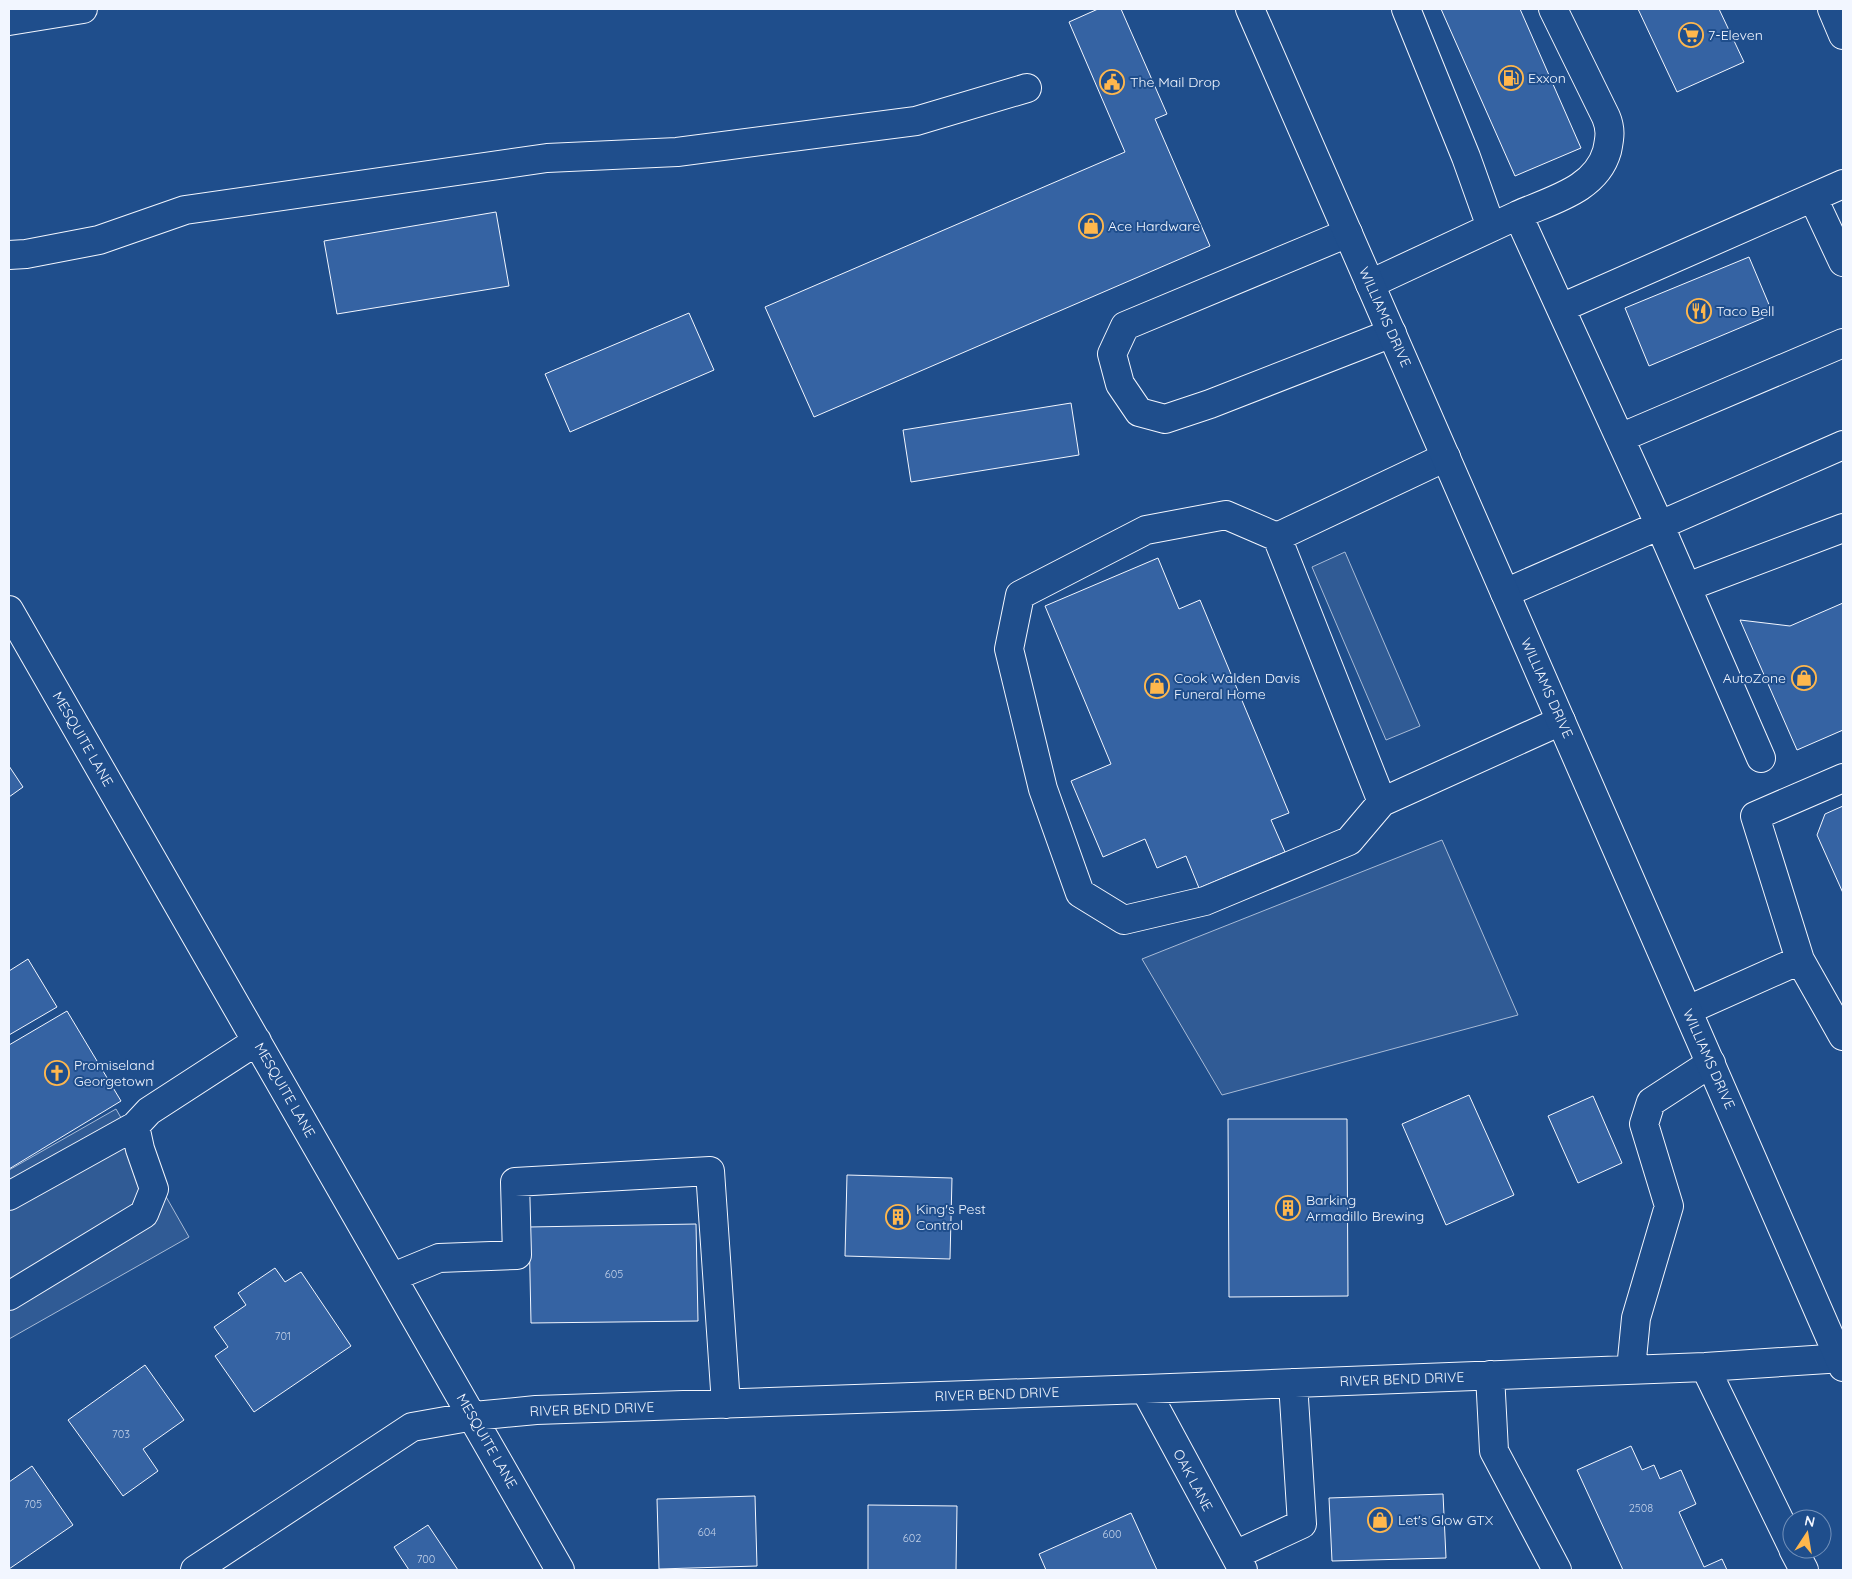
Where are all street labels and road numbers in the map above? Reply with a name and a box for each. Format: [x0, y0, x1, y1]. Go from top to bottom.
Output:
street label: WILLIAMS DRIVE [1355, 264, 1415, 370]
street label: WILLIAMS DRIVE [1517, 635, 1577, 741]
street label: MESQUITE LANE [49, 688, 117, 790]
street label: WILLIAMS DRIVE [1679, 1006, 1739, 1112]
street label: MESQUITE LANE [251, 1039, 319, 1141]
street label: RIVER BEND DRIVE [1339, 1368, 1465, 1390]
street label: RIVER BEND DRIVE [934, 1383, 1060, 1405]
street label: MESQUITE LANE [453, 1390, 521, 1492]
street label: RIVER BEND DRIVE [529, 1398, 655, 1420]
street label: OAK LANE [1169, 1446, 1217, 1514]

